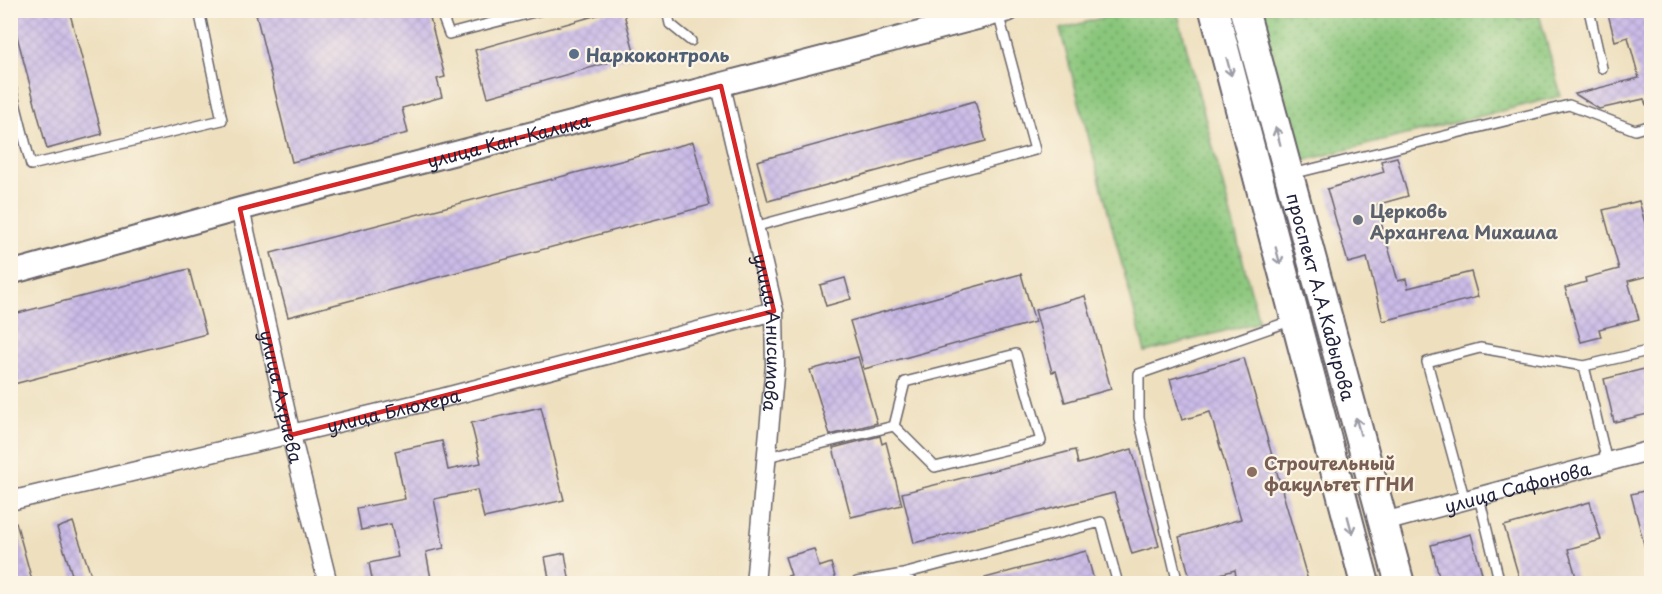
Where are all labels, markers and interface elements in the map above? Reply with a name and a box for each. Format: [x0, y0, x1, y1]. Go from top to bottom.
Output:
place label: Наркоконтроль [586, 41, 730, 68]
marker: Наркоконтроль [567, 47, 581, 61]
one-way arrow [1223, 57, 1235, 76]
street label: улица Кан-Калика [424, 105, 594, 174]
one-way arrow [1272, 127, 1284, 146]
street label: проспект А.А.Кадырова [1281, 190, 1363, 404]
place label: Церковь Архангела Михаила [1370, 197, 1559, 245]
marker: Церковь Архангела Михаила [1351, 213, 1365, 227]
one-way arrow [1273, 246, 1285, 265]
street label: улица Анисимова [747, 250, 789, 414]
street label: улица Ахриева [254, 327, 311, 467]
street label: улица Блюхера [324, 380, 464, 439]
one-way arrow [1351, 416, 1363, 435]
place label: Строительный факультет ГГНИ [1264, 449, 1414, 497]
street label: улица Сафонова [1441, 453, 1594, 519]
marker: Строительный факультет ГГНИ [1245, 465, 1259, 479]
one-way arrow [1344, 516, 1356, 535]

